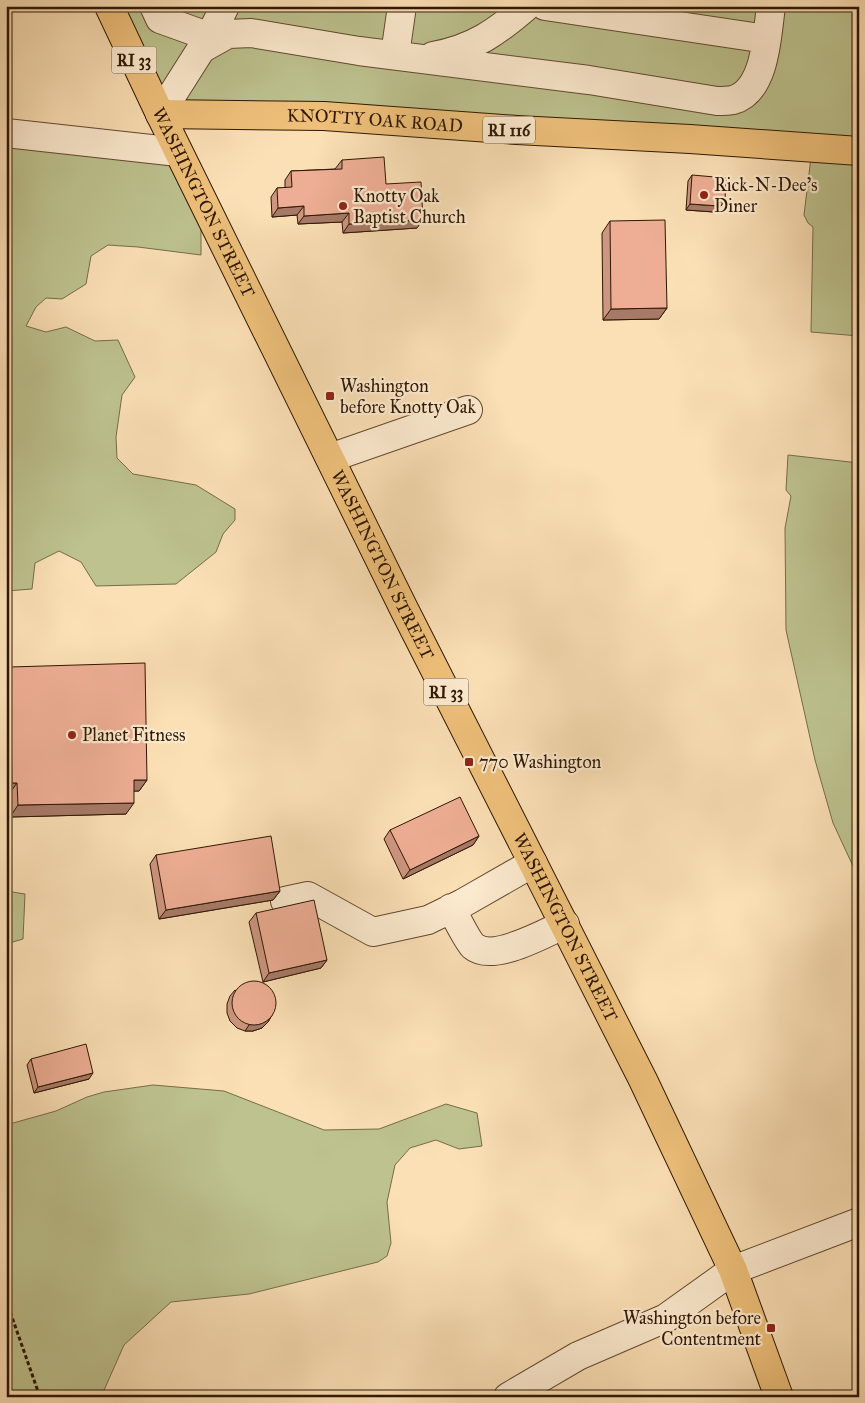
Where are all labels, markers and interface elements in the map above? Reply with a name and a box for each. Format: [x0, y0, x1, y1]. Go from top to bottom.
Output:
road number: RI 33 [112, 46, 156, 74]
street label: WASHINGTON STREET [148, 104, 260, 301]
street label: KNOTTY OAK ROAD [287, 105, 464, 137]
road number: RI 116 [483, 116, 535, 144]
place label: Rick-N-Dee's Diner [714, 174, 818, 217]
place label: Knotty Oak Baptist Church [353, 185, 466, 228]
marker: Rick-N-Dee's Diner [698, 189, 710, 201]
marker: Knotty Oak Baptist Church [337, 200, 349, 212]
place label: Washington before Knotty Oak [340, 375, 476, 418]
marker: Washington before Knotty Oak [324, 390, 336, 402]
street label: WASHINGTON STREET [326, 466, 439, 663]
road number: RI 33 [424, 679, 468, 706]
place label: Planet Fitness [82, 724, 186, 746]
marker: Planet Fitness [66, 729, 78, 741]
place label: 770 Washington [479, 751, 602, 774]
marker: 770 Washington [463, 756, 475, 768]
street label: WASHINGTON STREET [508, 829, 622, 1025]
place label: Washington before Contentment [623, 1307, 762, 1350]
marker: Washington before Contentment [765, 1322, 777, 1334]

